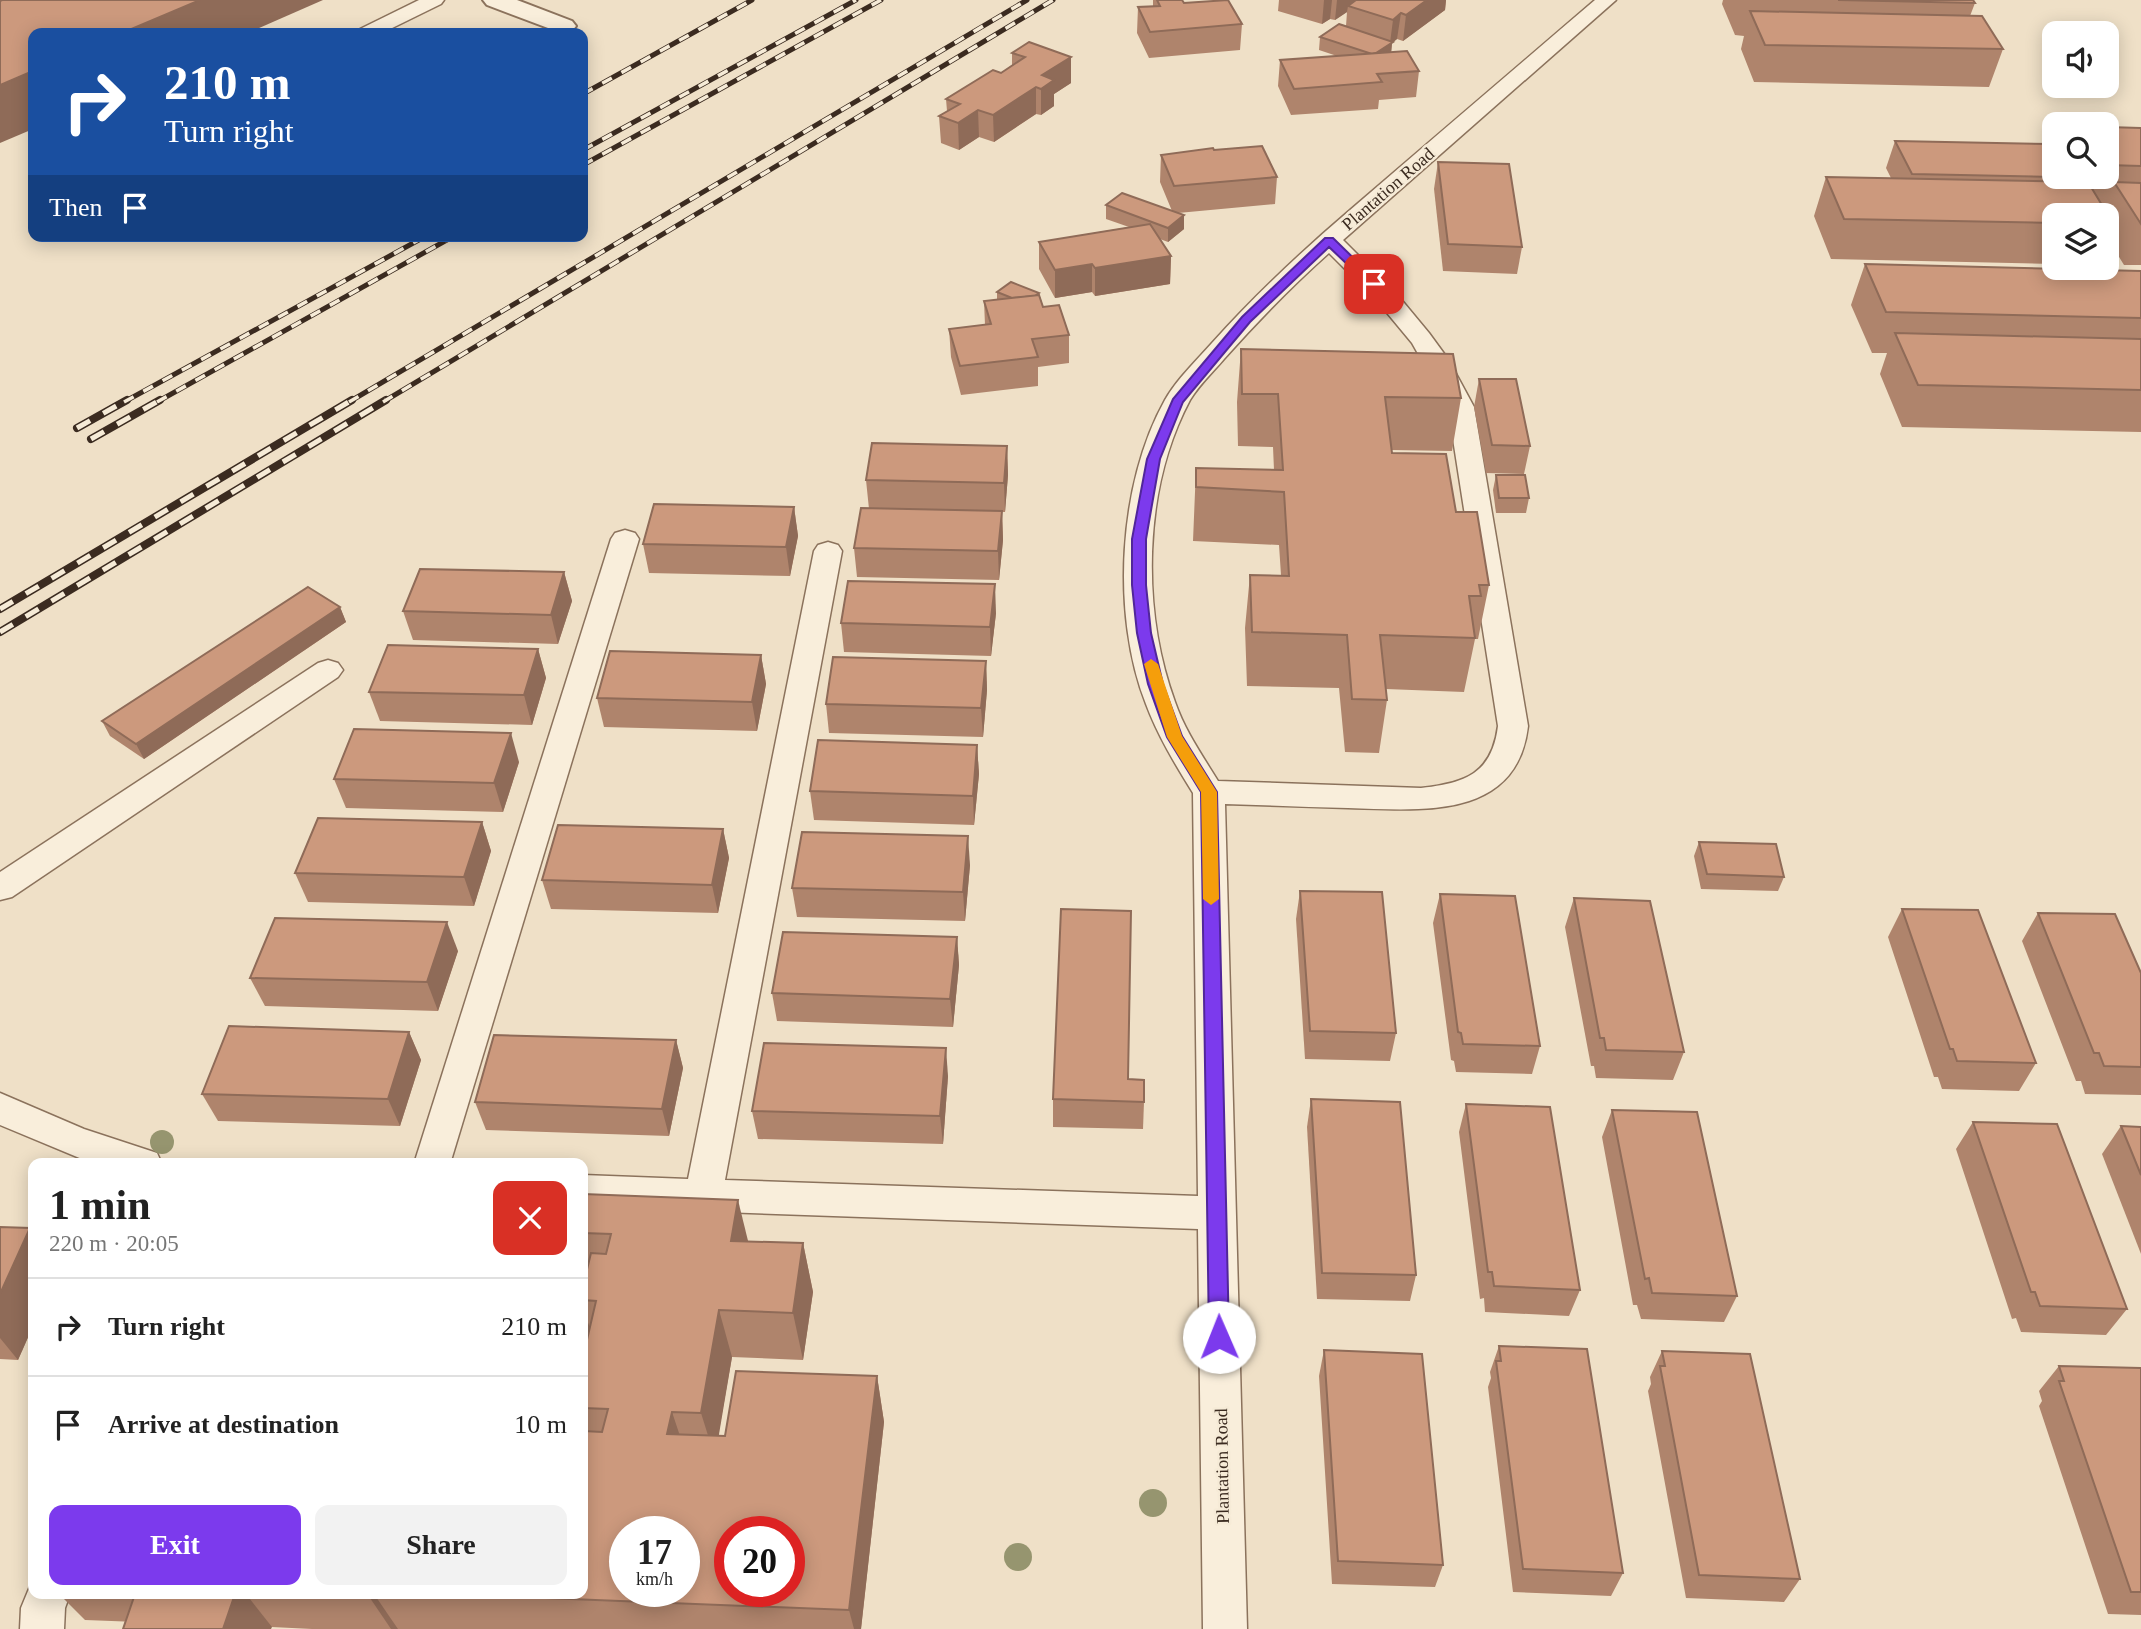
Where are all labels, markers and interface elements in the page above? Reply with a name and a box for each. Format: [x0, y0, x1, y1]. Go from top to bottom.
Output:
map controls [2042, 21, 2119, 280]
button: sound [2042, 21, 2119, 98]
text: 210 m [164, 55, 291, 110]
icon: right [49, 56, 140, 147]
button: search [2042, 112, 2119, 189]
text: Turn right [164, 113, 294, 149]
street label: Plantation Road [1338, 144, 1438, 234]
icon: arrive [116, 189, 154, 227]
text: Then [49, 193, 102, 222]
button: layers [2042, 203, 2119, 280]
pin [1344, 254, 1404, 314]
icon: arrive [1355, 265, 1393, 303]
button: close [493, 1181, 567, 1255]
text: 1 min [49, 1182, 151, 1228]
text: 220 m · 20:05 [49, 1231, 179, 1256]
position arrow [1182, 1300, 1256, 1374]
icon: right [49, 1308, 87, 1346]
text: Turn right [108, 1312, 225, 1341]
text: 210 m [501, 1312, 567, 1341]
icon: arrive [49, 1406, 87, 1444]
street label: Plantation Road [1211, 1408, 1233, 1524]
text: Arrive at destination [108, 1410, 339, 1439]
text: 10 m [514, 1410, 567, 1439]
button: Exit [49, 1505, 301, 1585]
button: Share [315, 1505, 567, 1585]
speed limit sign: 20 [714, 1516, 805, 1607]
text: 17 [637, 1533, 672, 1572]
text: km/h [636, 1569, 673, 1589]

